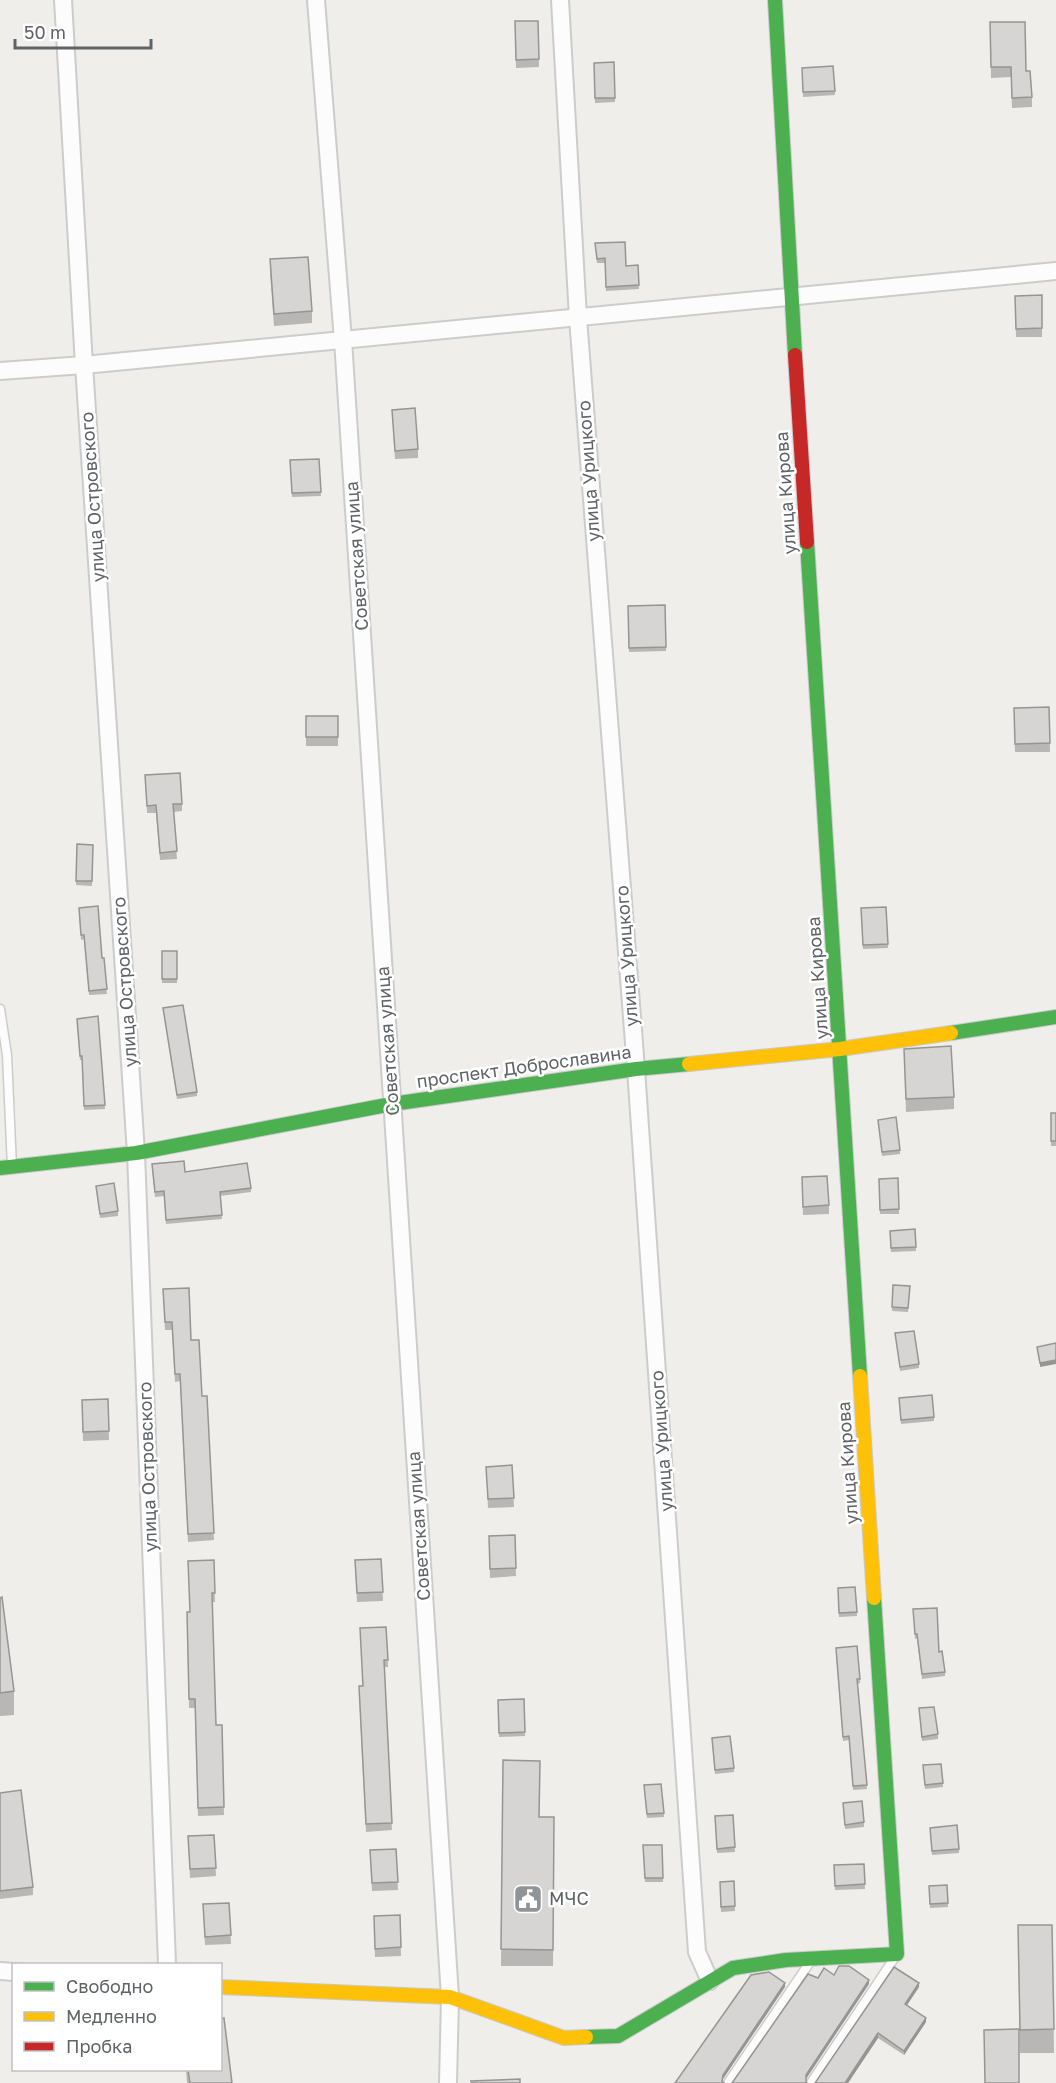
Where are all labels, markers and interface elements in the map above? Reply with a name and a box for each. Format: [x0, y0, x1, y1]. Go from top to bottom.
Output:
scale bar [15, 12, 152, 50]
text: 50 m [24, 21, 66, 43]
street label: улица Урицкого [572, 400, 604, 542]
street label: улица Островского [75, 411, 109, 583]
street label: улица Кирова [770, 431, 800, 555]
street label: Советская улица [340, 481, 372, 632]
street label: улица Урицкого [610, 885, 642, 1027]
street label: улица Островского [107, 896, 141, 1068]
street label: улица Кирова [802, 916, 832, 1040]
street label: Советская улица [371, 966, 403, 1117]
street label: проспект Доброславина [415, 1040, 633, 1092]
street label: улица Урицкого [645, 1370, 677, 1512]
street label: улица Островского [133, 1381, 161, 1553]
street label: улица Кирова [832, 1401, 862, 1525]
street label: Советская улица [402, 1451, 434, 1602]
public building icon: МЧС [512, 1883, 544, 1915]
place label: МЧС [549, 1887, 589, 1909]
legend [12, 1963, 222, 2071]
text: Свободно [66, 1975, 153, 1997]
text: Медленно [66, 2005, 157, 2027]
text: Пробка [66, 2035, 132, 2057]

